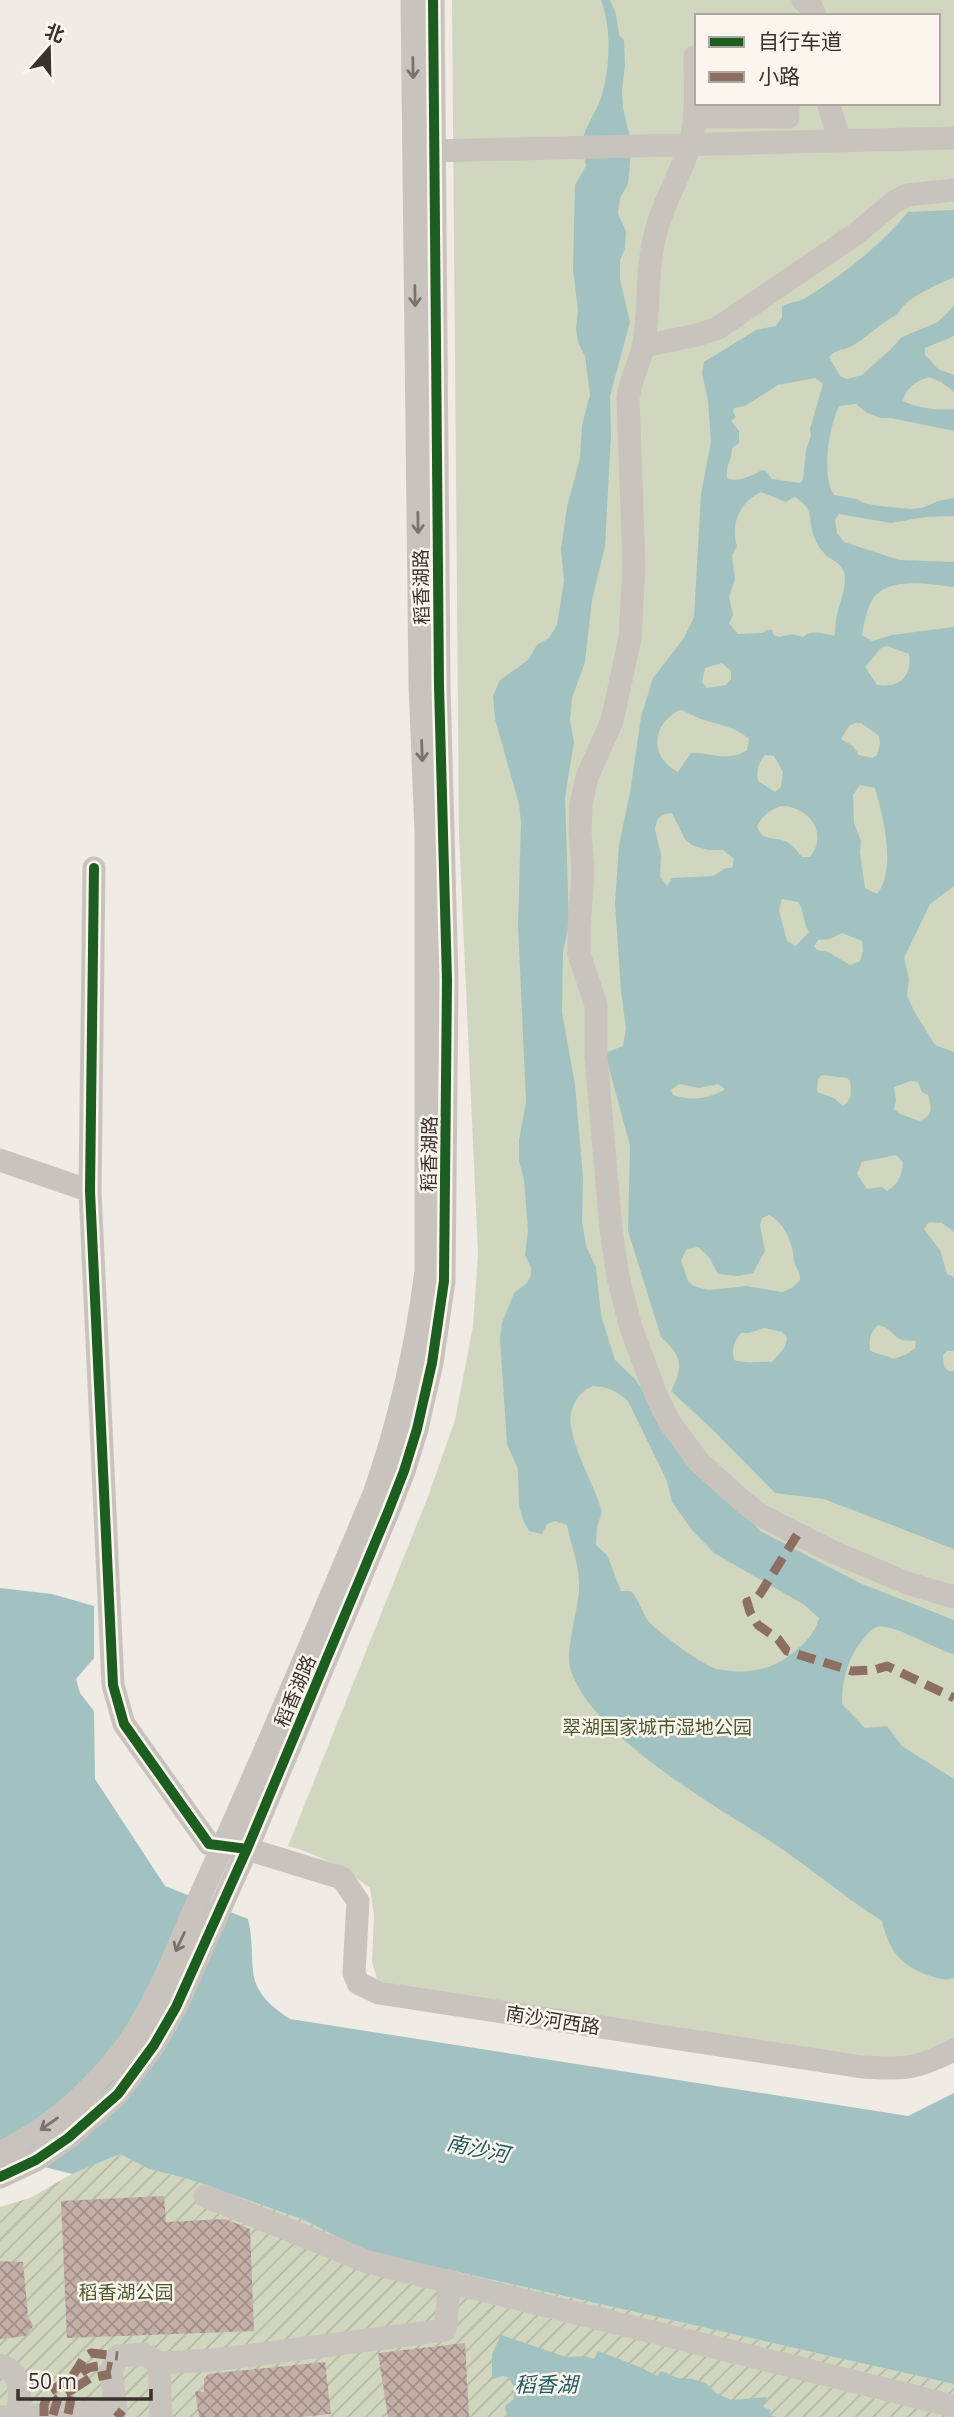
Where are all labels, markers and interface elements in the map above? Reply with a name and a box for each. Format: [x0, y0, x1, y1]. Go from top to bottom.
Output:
north arrow [14, 14, 84, 84]
legend [695, 14, 940, 105]
text: 北 [41, 18, 68, 48]
text: 自行车道 [758, 27, 842, 55]
one-way arrow [406, 56, 420, 79]
text: 小路 [758, 62, 800, 90]
one-way arrow [408, 284, 422, 307]
one-way arrow [411, 511, 425, 534]
street label: 稻香湖路 [407, 549, 435, 625]
one-way arrow [416, 739, 429, 762]
street label: 稻香湖路 [415, 1116, 443, 1192]
street label: 稻香湖路 [268, 1651, 322, 1731]
park label: 翠湖国家城市湿地公园 [562, 1714, 752, 1740]
one-way arrow [173, 1930, 186, 1952]
street label: 南沙河西路 [504, 2000, 602, 2040]
one-way arrow [40, 2117, 59, 2131]
water label: 南沙河 [444, 2128, 516, 2169]
park label: 稻香湖公园 [78, 2279, 174, 2305]
scale bar [18, 2358, 150, 2402]
text: 50 m [28, 2367, 77, 2395]
water label: 稻香湖 [515, 2370, 580, 2398]

